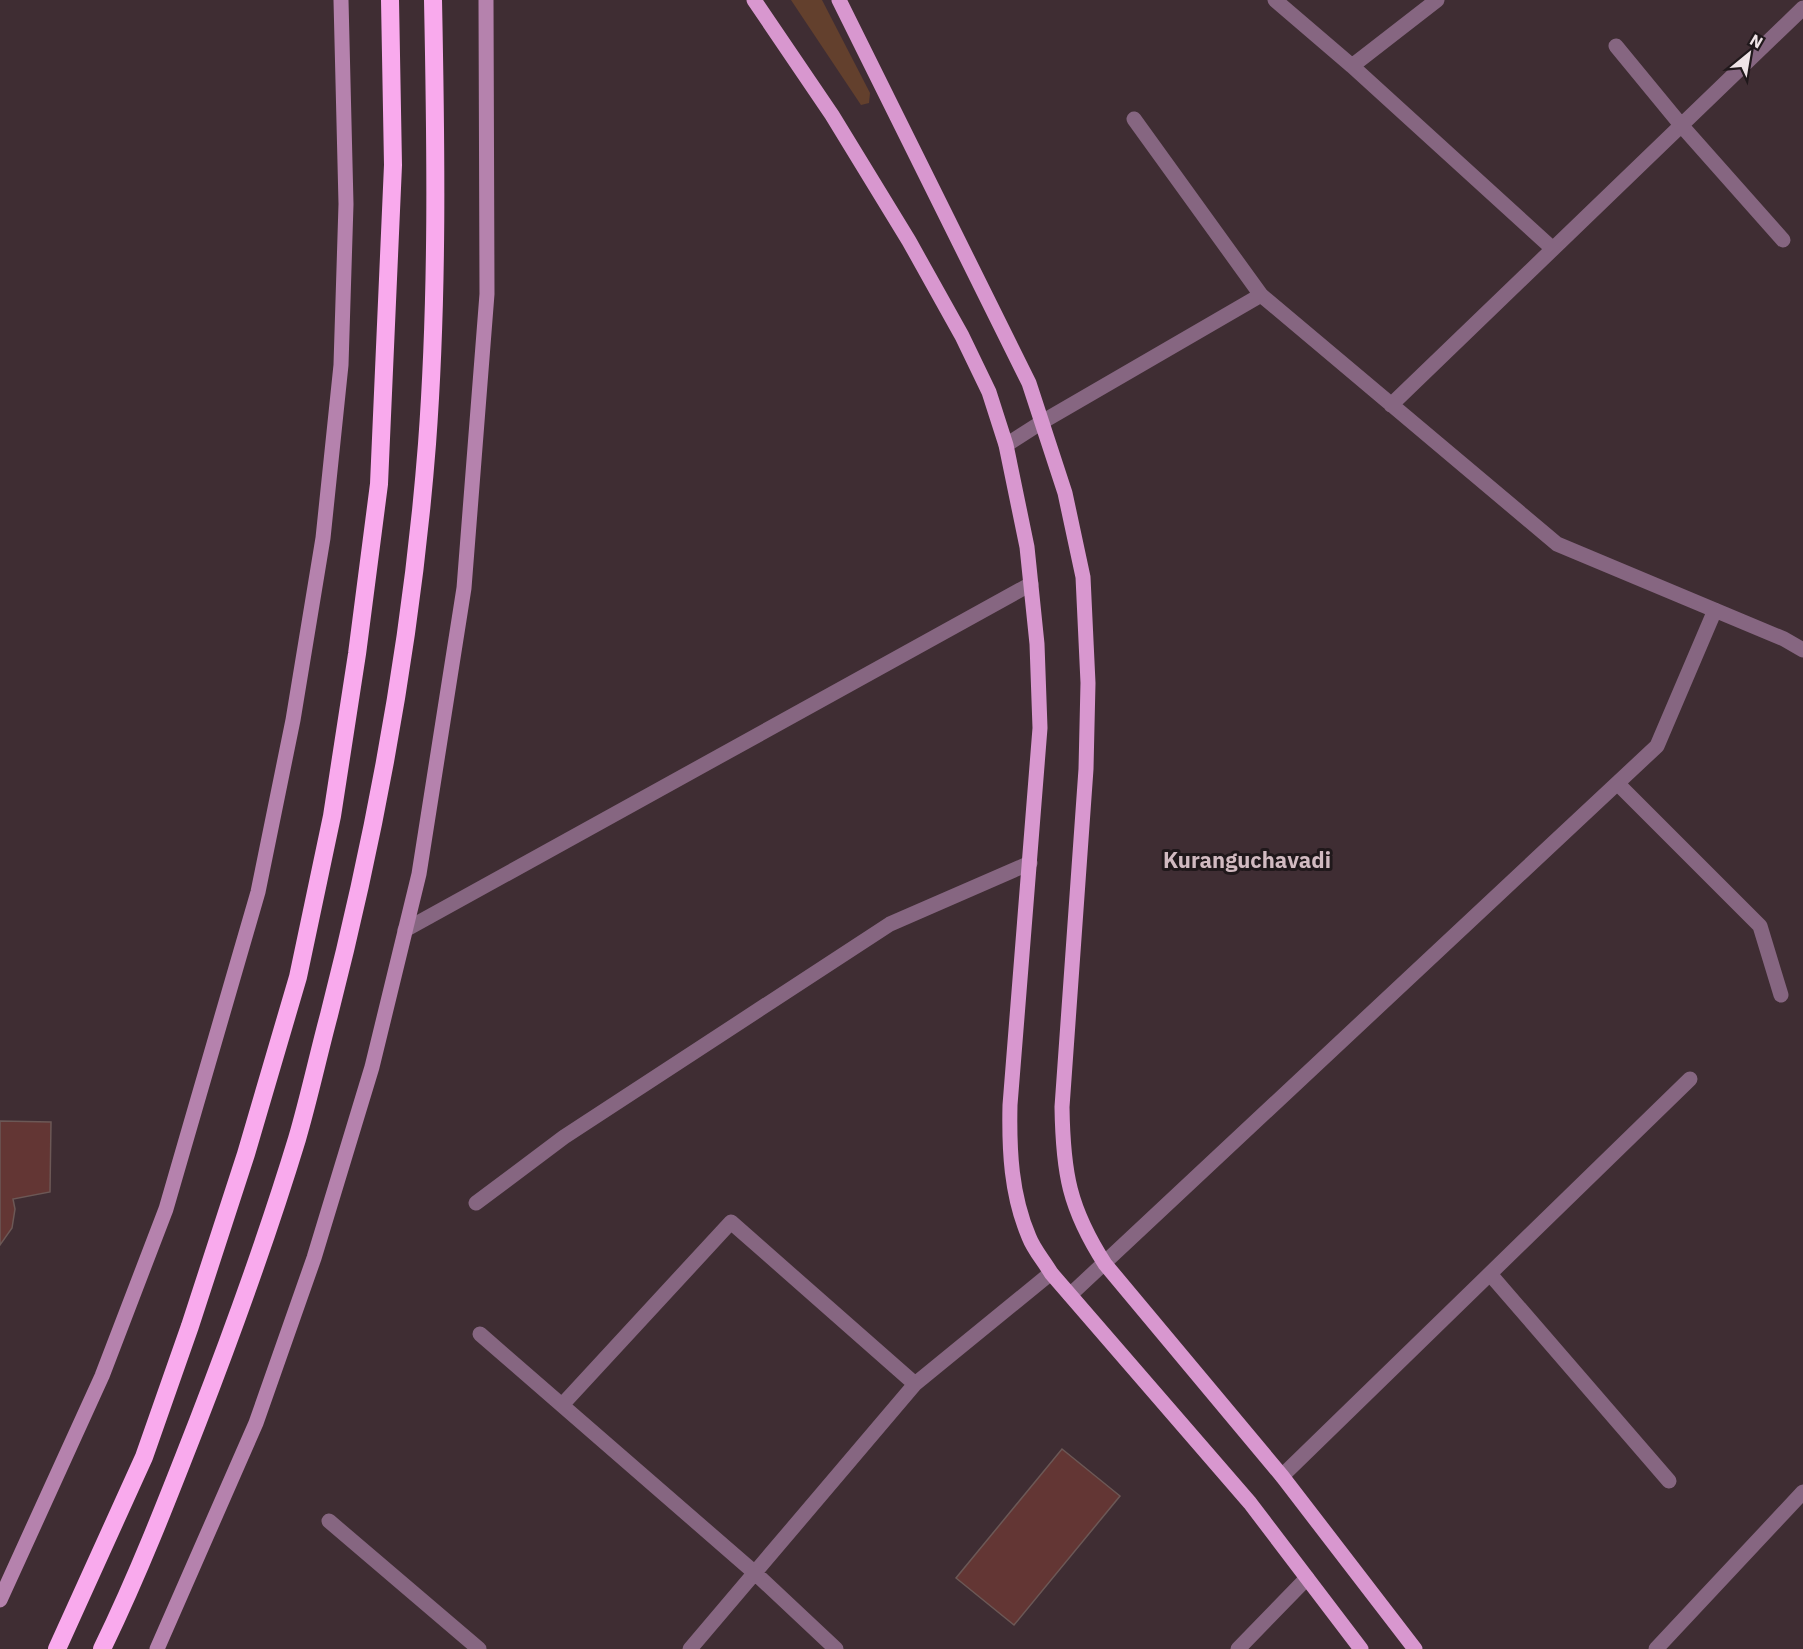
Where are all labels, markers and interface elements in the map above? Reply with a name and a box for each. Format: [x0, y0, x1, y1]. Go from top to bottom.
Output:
north arrow [1719, 24, 1779, 84]
text: N [1746, 29, 1767, 53]
district label: Kuranguchavadi [1163, 845, 1331, 874]

